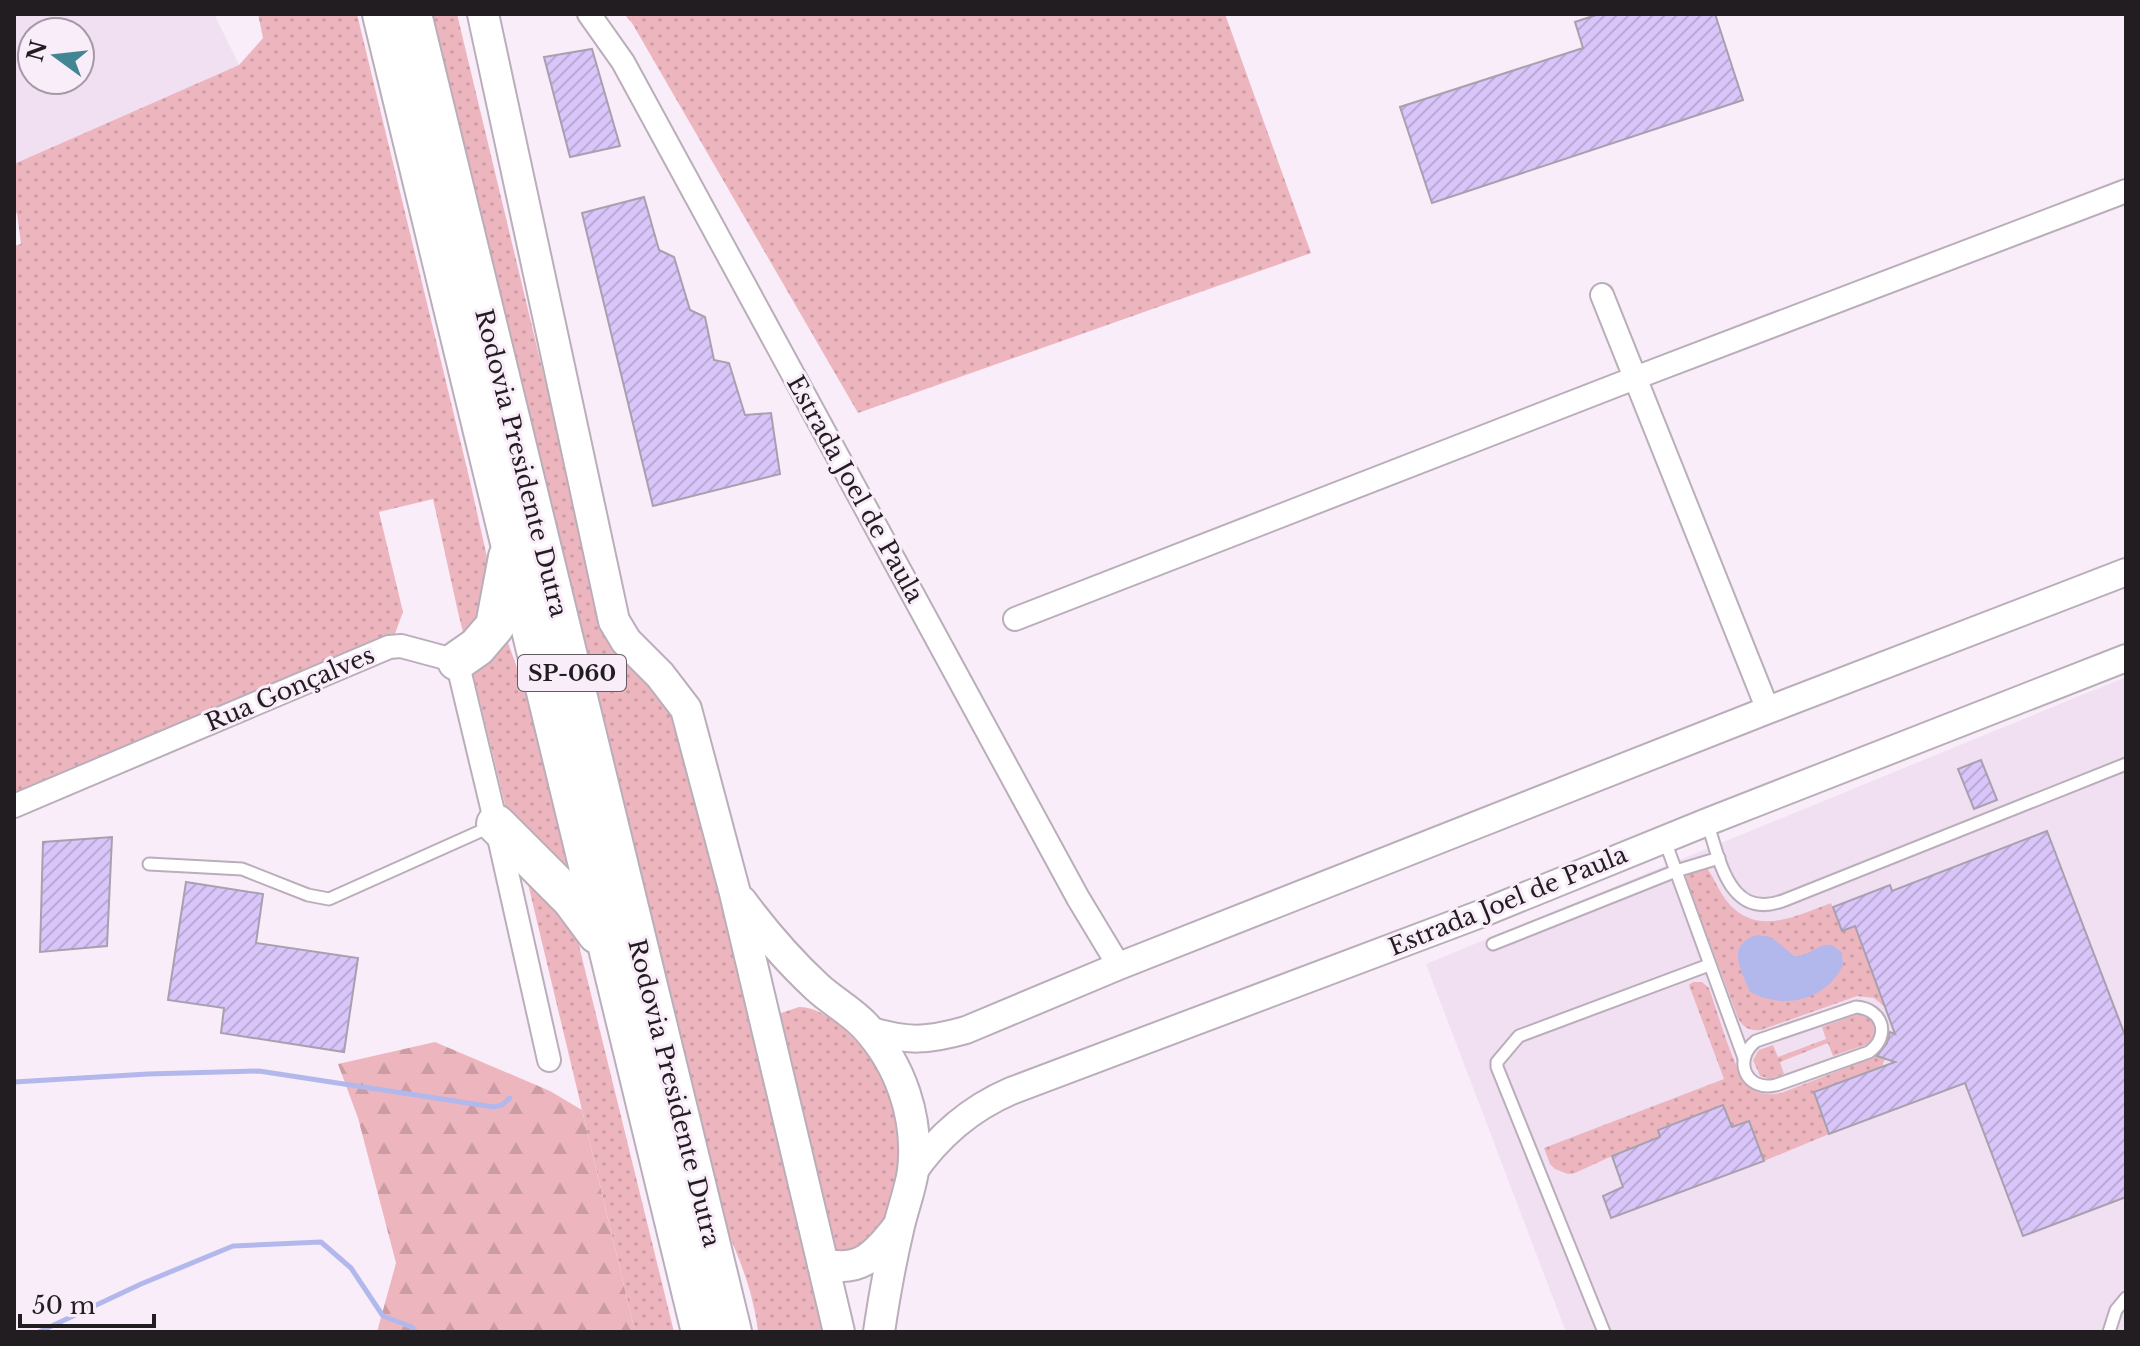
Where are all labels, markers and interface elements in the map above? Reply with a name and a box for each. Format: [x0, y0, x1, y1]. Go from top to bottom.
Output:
north arrow [16, 16, 96, 96]
text: N [21, 37, 53, 64]
street label: Rodovia Presidente Dutra [469, 306, 574, 621]
street label: Estrada Joel de Paula [781, 370, 930, 608]
street label: Rua Gonçalves [201, 640, 379, 737]
road number: SP-060 [518, 655, 626, 691]
street label: Estrada Joel de Paula [1384, 839, 1632, 962]
street label: Rodovia Presidente Dutra [622, 936, 727, 1251]
scale bar [20, 1278, 154, 1328]
text: 50 m [32, 1291, 96, 1320]

